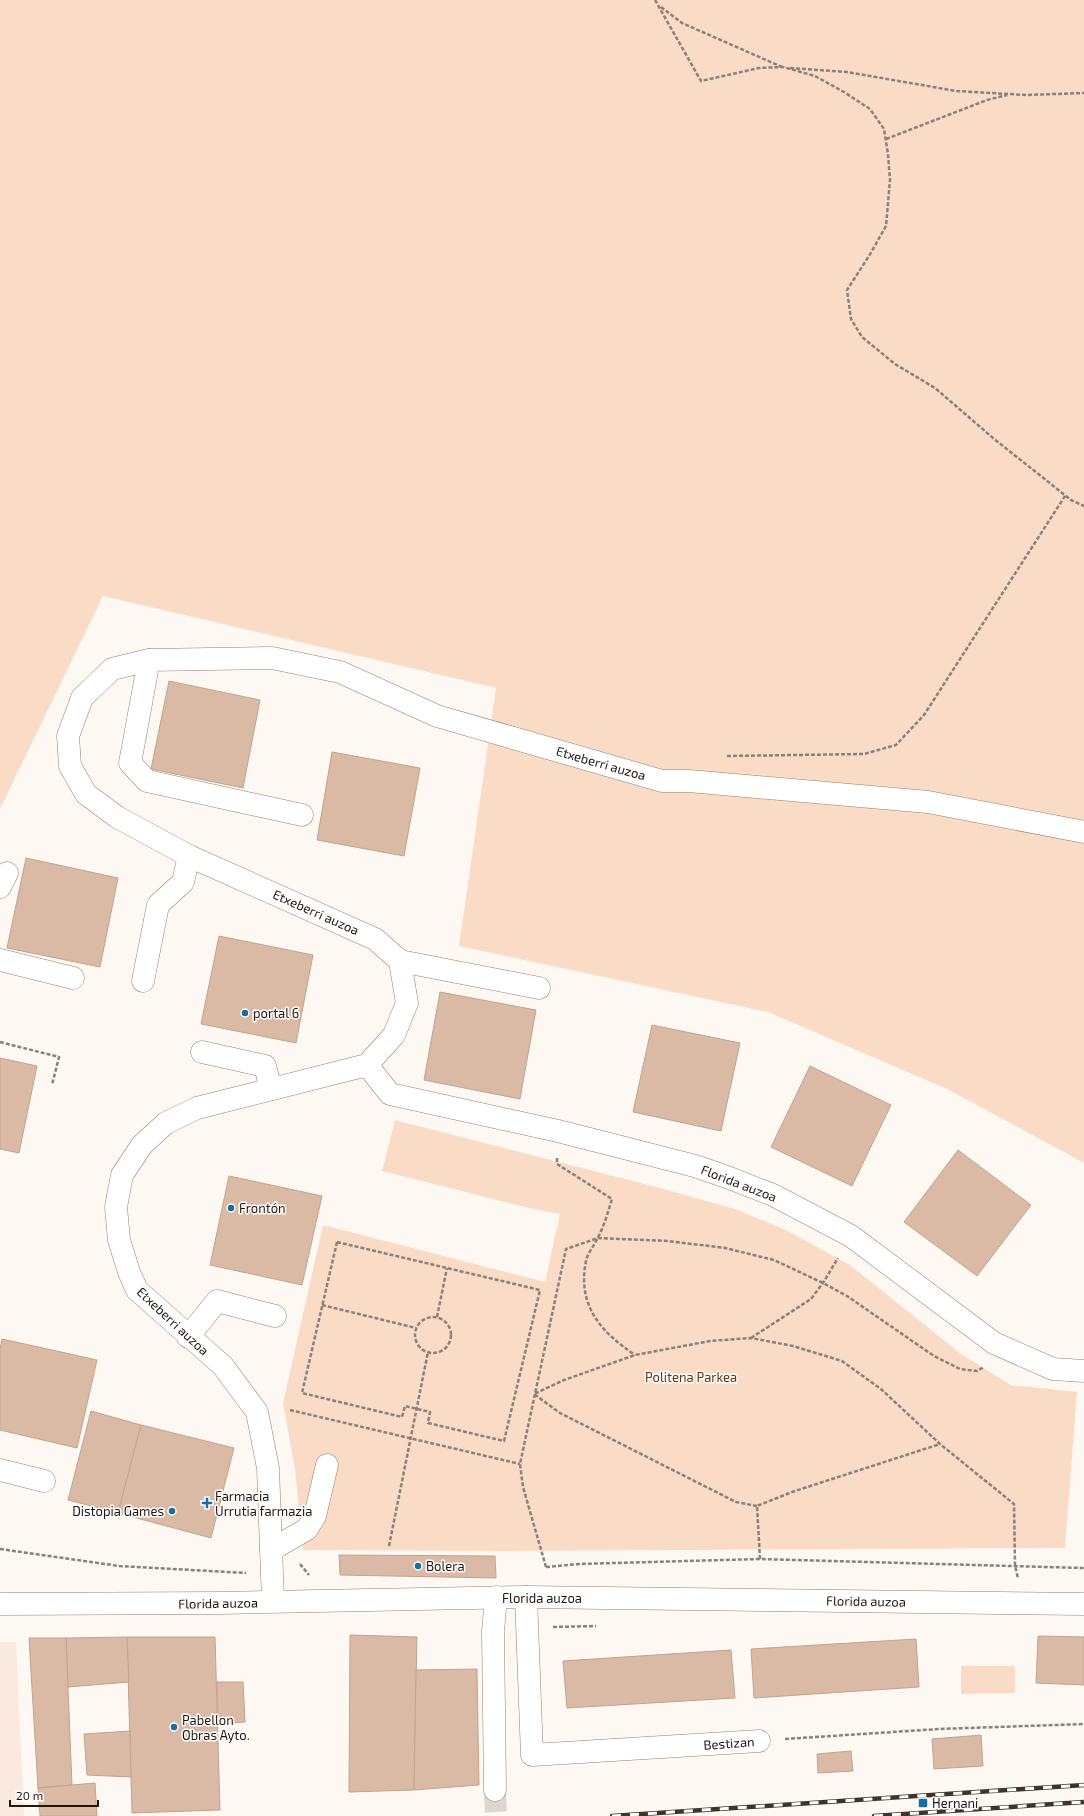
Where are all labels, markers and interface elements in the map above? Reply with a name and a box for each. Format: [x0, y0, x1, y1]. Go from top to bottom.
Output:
street label: Etxeberri auzoa [554, 743, 648, 783]
street label: Etxeberri auzoa [270, 886, 362, 938]
place label: portal 6 [253, 1005, 299, 1021]
marker: portal 6 [240, 1008, 250, 1018]
street label: Florida auzoa [699, 1161, 779, 1205]
place label: Frontón [239, 1200, 286, 1216]
marker: Frontón [226, 1203, 236, 1213]
street label: Etxeberri auzoa [134, 1284, 212, 1358]
park label: Politena Parkea [645, 1369, 737, 1385]
place label: Farmacia Urrutia farmazia [215, 1488, 312, 1519]
marker: Farmacia Urrutia farmazia [202, 1498, 212, 1508]
place label: Distopia Games [72, 1503, 164, 1519]
marker: Distopia Games [167, 1506, 177, 1516]
place label: Bolera [426, 1558, 465, 1574]
marker: Bolera [413, 1561, 423, 1571]
street label: Florida auzoa [502, 1590, 582, 1606]
street label: Florida auzoa [826, 1592, 906, 1610]
street label: Florida auzoa [178, 1594, 258, 1612]
place label: Pabellon Obras Ayto. [182, 1712, 250, 1743]
marker: Pabellon Obras Ayto. [169, 1722, 179, 1732]
street label: Bestizan [703, 1733, 755, 1753]
scale bar [10, 1782, 98, 1808]
text: 20 m [16, 1788, 43, 1802]
place label: Hernani [932, 1795, 978, 1811]
marker: Hernani [917, 1797, 929, 1809]

